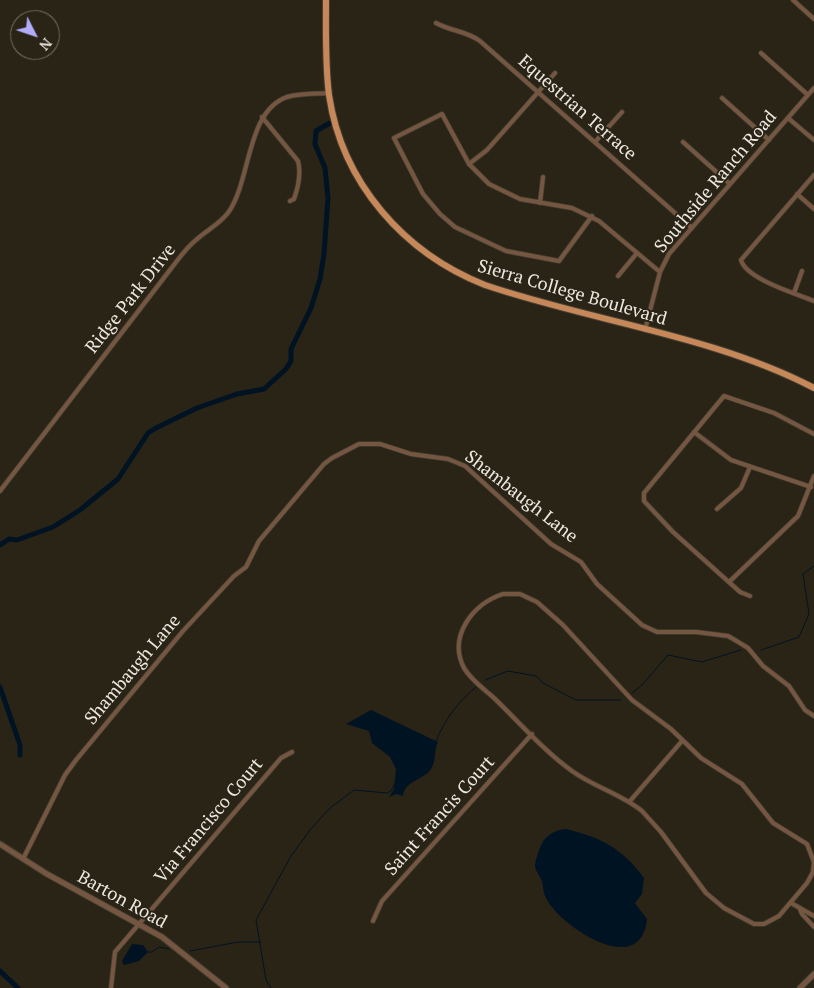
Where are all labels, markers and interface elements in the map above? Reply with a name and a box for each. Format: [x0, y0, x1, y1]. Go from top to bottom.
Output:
north arrow [10, 10, 60, 60]
text: N [35, 34, 57, 55]
street label: Equestrian Terrace [513, 51, 641, 165]
street label: Southside Ranch Road [650, 107, 782, 257]
street label: Ridge Park Drive [82, 240, 180, 358]
street label: Sierra College Boulevard [475, 256, 669, 330]
street label: Shambaugh Lane [460, 446, 582, 548]
street label: Shambaugh Lane [81, 611, 185, 729]
street label: Saint Francis Court [381, 752, 499, 880]
street label: Via Francisco Court [150, 754, 268, 888]
street label: Barton Road [74, 867, 170, 933]

